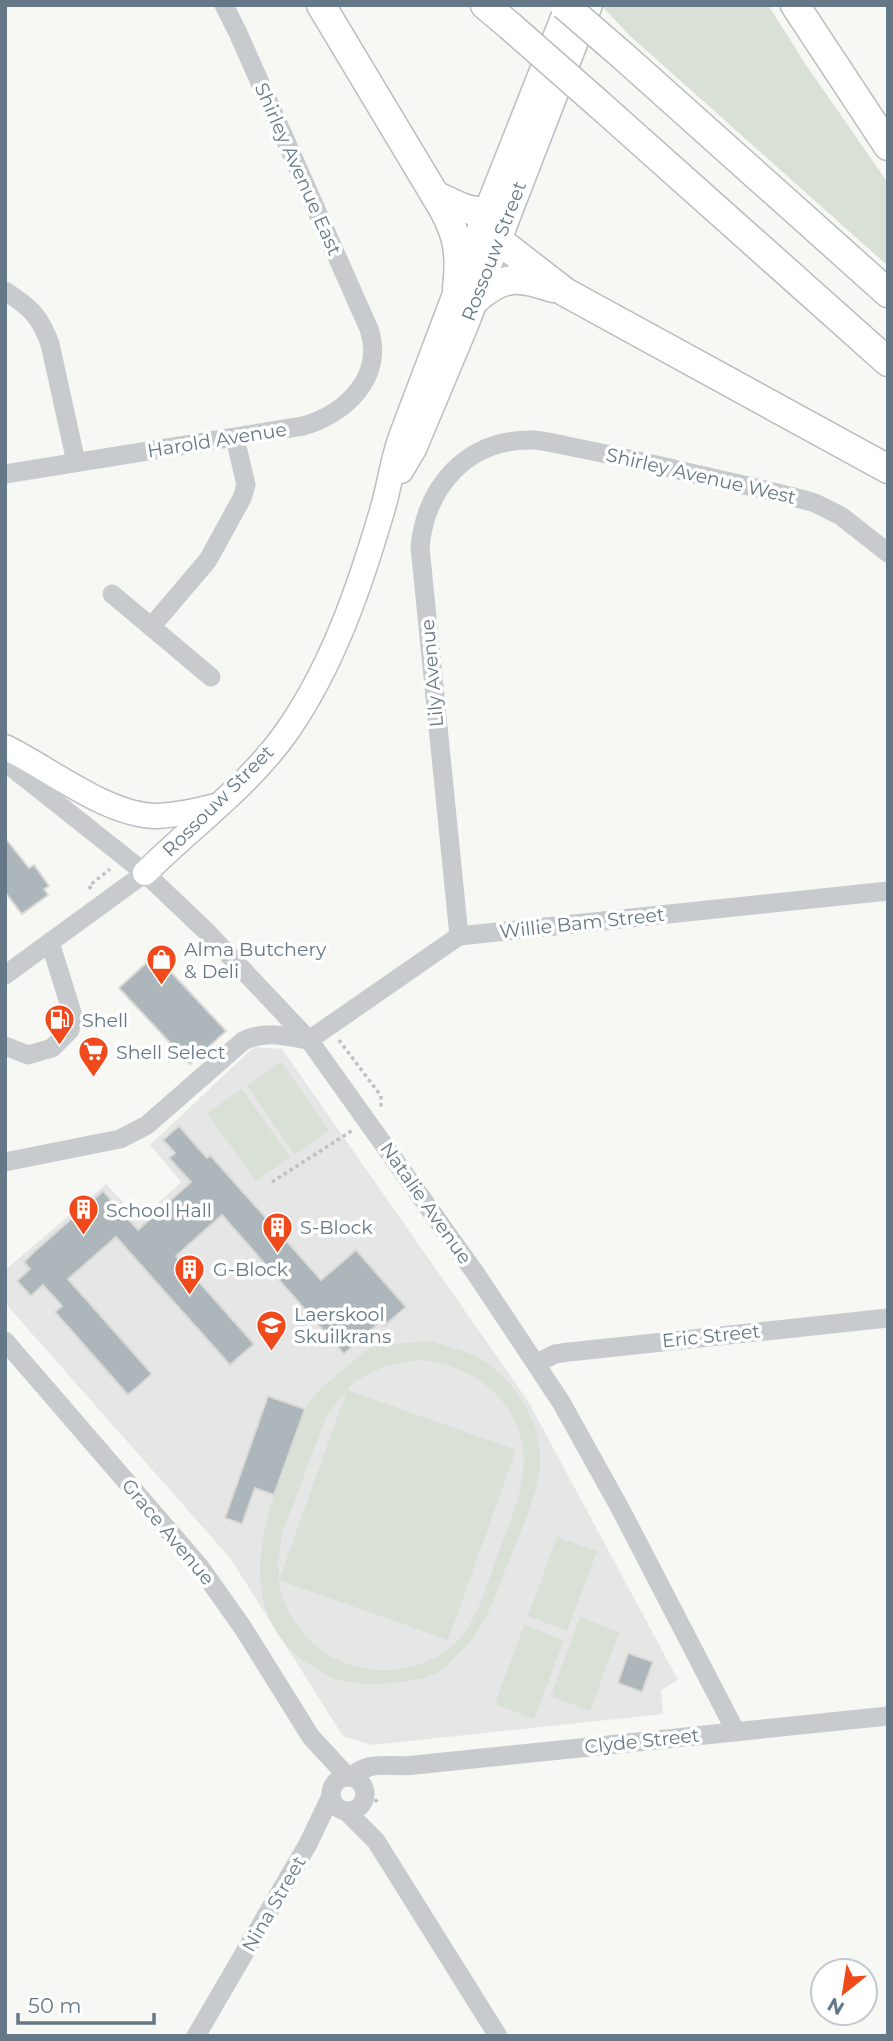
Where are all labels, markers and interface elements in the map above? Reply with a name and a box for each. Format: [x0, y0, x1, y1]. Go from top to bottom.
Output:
street label: Shirley Avenue East [250, 79, 347, 259]
street label: Rossouw Street [457, 178, 531, 324]
street label: Harold Avenue [146, 418, 288, 462]
street label: Shirley Avenue West [604, 443, 798, 509]
street label: Lily Avenue [416, 618, 448, 728]
street label: Rossouw Street [158, 740, 279, 861]
street label: Willie Bam Street [498, 903, 666, 943]
place label: Alma Butchery & Deli [184, 938, 327, 983]
shop icon: Alma Butchery & Deli [144, 943, 178, 987]
fuel station icon: Shell [42, 1003, 76, 1047]
place label: Shell [82, 1009, 128, 1032]
supermarket icon: Shell Select [76, 1035, 110, 1079]
place label: Shell Select [116, 1041, 226, 1064]
street label: Natalie Avenue [375, 1138, 477, 1268]
building icon: School Hall [66, 1193, 100, 1237]
place label: School Hall [106, 1199, 212, 1222]
building icon: S-Block [260, 1210, 294, 1254]
place label: S-Block [300, 1216, 373, 1239]
building icon: G-Block [173, 1252, 207, 1296]
place label: G-Block [213, 1258, 289, 1281]
place label: Laerskool Skuilkrans [294, 1303, 391, 1348]
school or university icon: Laerskool Skuilkrans [254, 1308, 288, 1352]
street label: Eric Street [661, 1319, 761, 1353]
street label: Grace Avenue [117, 1474, 219, 1590]
street label: Clyde Street [583, 1724, 701, 1758]
street label: Nina Street [237, 1852, 311, 1956]
north arrow [809, 1957, 879, 2027]
scale bar [18, 1982, 154, 2026]
text: N [823, 1992, 848, 2020]
text: 50 m [28, 1993, 82, 2018]

